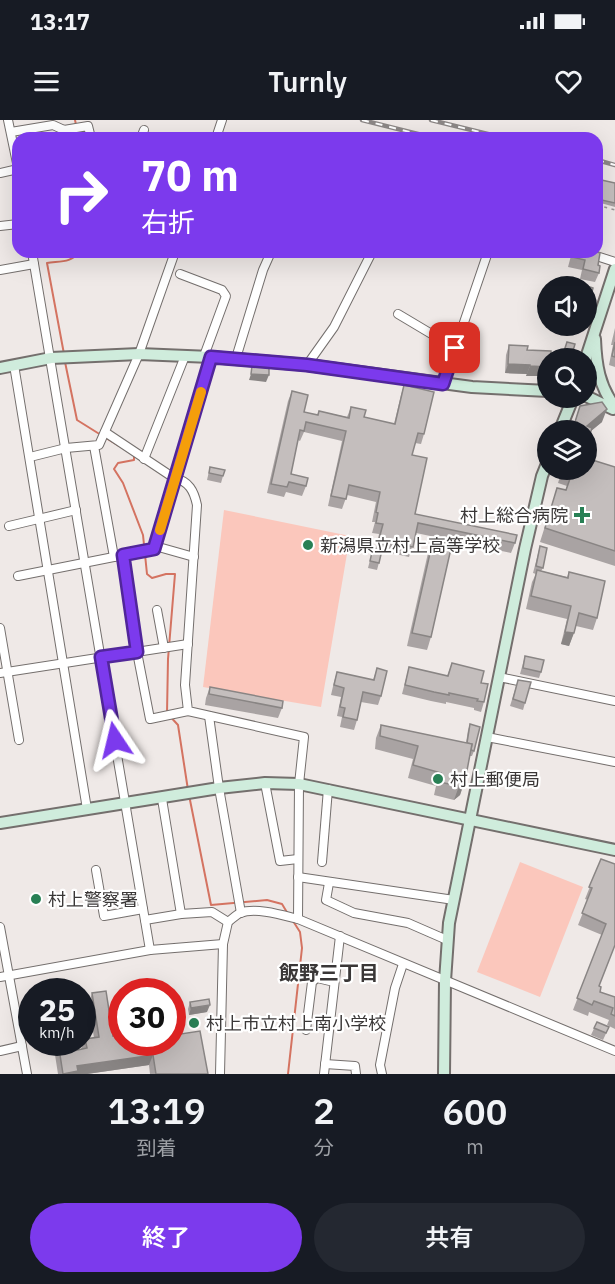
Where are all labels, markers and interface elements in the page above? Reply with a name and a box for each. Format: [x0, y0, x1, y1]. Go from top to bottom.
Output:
text: 13:17 [30, 7, 90, 36]
text: Turnly [268, 64, 347, 99]
icon: menu [30, 65, 63, 98]
icon: heart [552, 65, 585, 98]
text: 70 m [141, 148, 239, 203]
icon: right [42, 156, 120, 234]
text: 右折 [141, 204, 195, 239]
map controls [537, 276, 597, 480]
button: sound [537, 276, 597, 336]
pin [429, 322, 480, 373]
icon: arrive [438, 331, 471, 364]
button: search [537, 348, 597, 408]
button: layers [537, 420, 597, 480]
place label: 村上総合病院 [460, 504, 568, 527]
marker: 村上総合病院 [573, 506, 591, 524]
place label: 新潟県立村上高等学校 [320, 534, 500, 557]
marker: 新潟県立村上高等学校 [301, 538, 315, 552]
position arrow [83, 708, 147, 772]
place label: 村上郵便局 [450, 768, 540, 791]
marker: 村上郵便局 [431, 772, 445, 786]
place label: 村上警察署 [48, 888, 138, 911]
marker: 村上警察署 [29, 892, 43, 906]
district label: 飯野三丁目 [279, 959, 379, 986]
speed limit sign: 30 [108, 978, 186, 1056]
text: 25 [39, 990, 75, 1029]
place label: 村上市立村上南小学校 [206, 1012, 386, 1035]
marker: 村上市立村上南小学校 [187, 1016, 201, 1030]
text: km/h [39, 1023, 75, 1042]
text: 13:19 [108, 1087, 206, 1134]
text: 2 [313, 1087, 335, 1134]
text: 600 [443, 1088, 507, 1135]
text: m [466, 1133, 484, 1160]
text: 到着 [137, 1134, 177, 1161]
text: 分 [314, 1134, 334, 1161]
button: 終了 [30, 1203, 302, 1272]
button: 共有 [314, 1203, 585, 1272]

